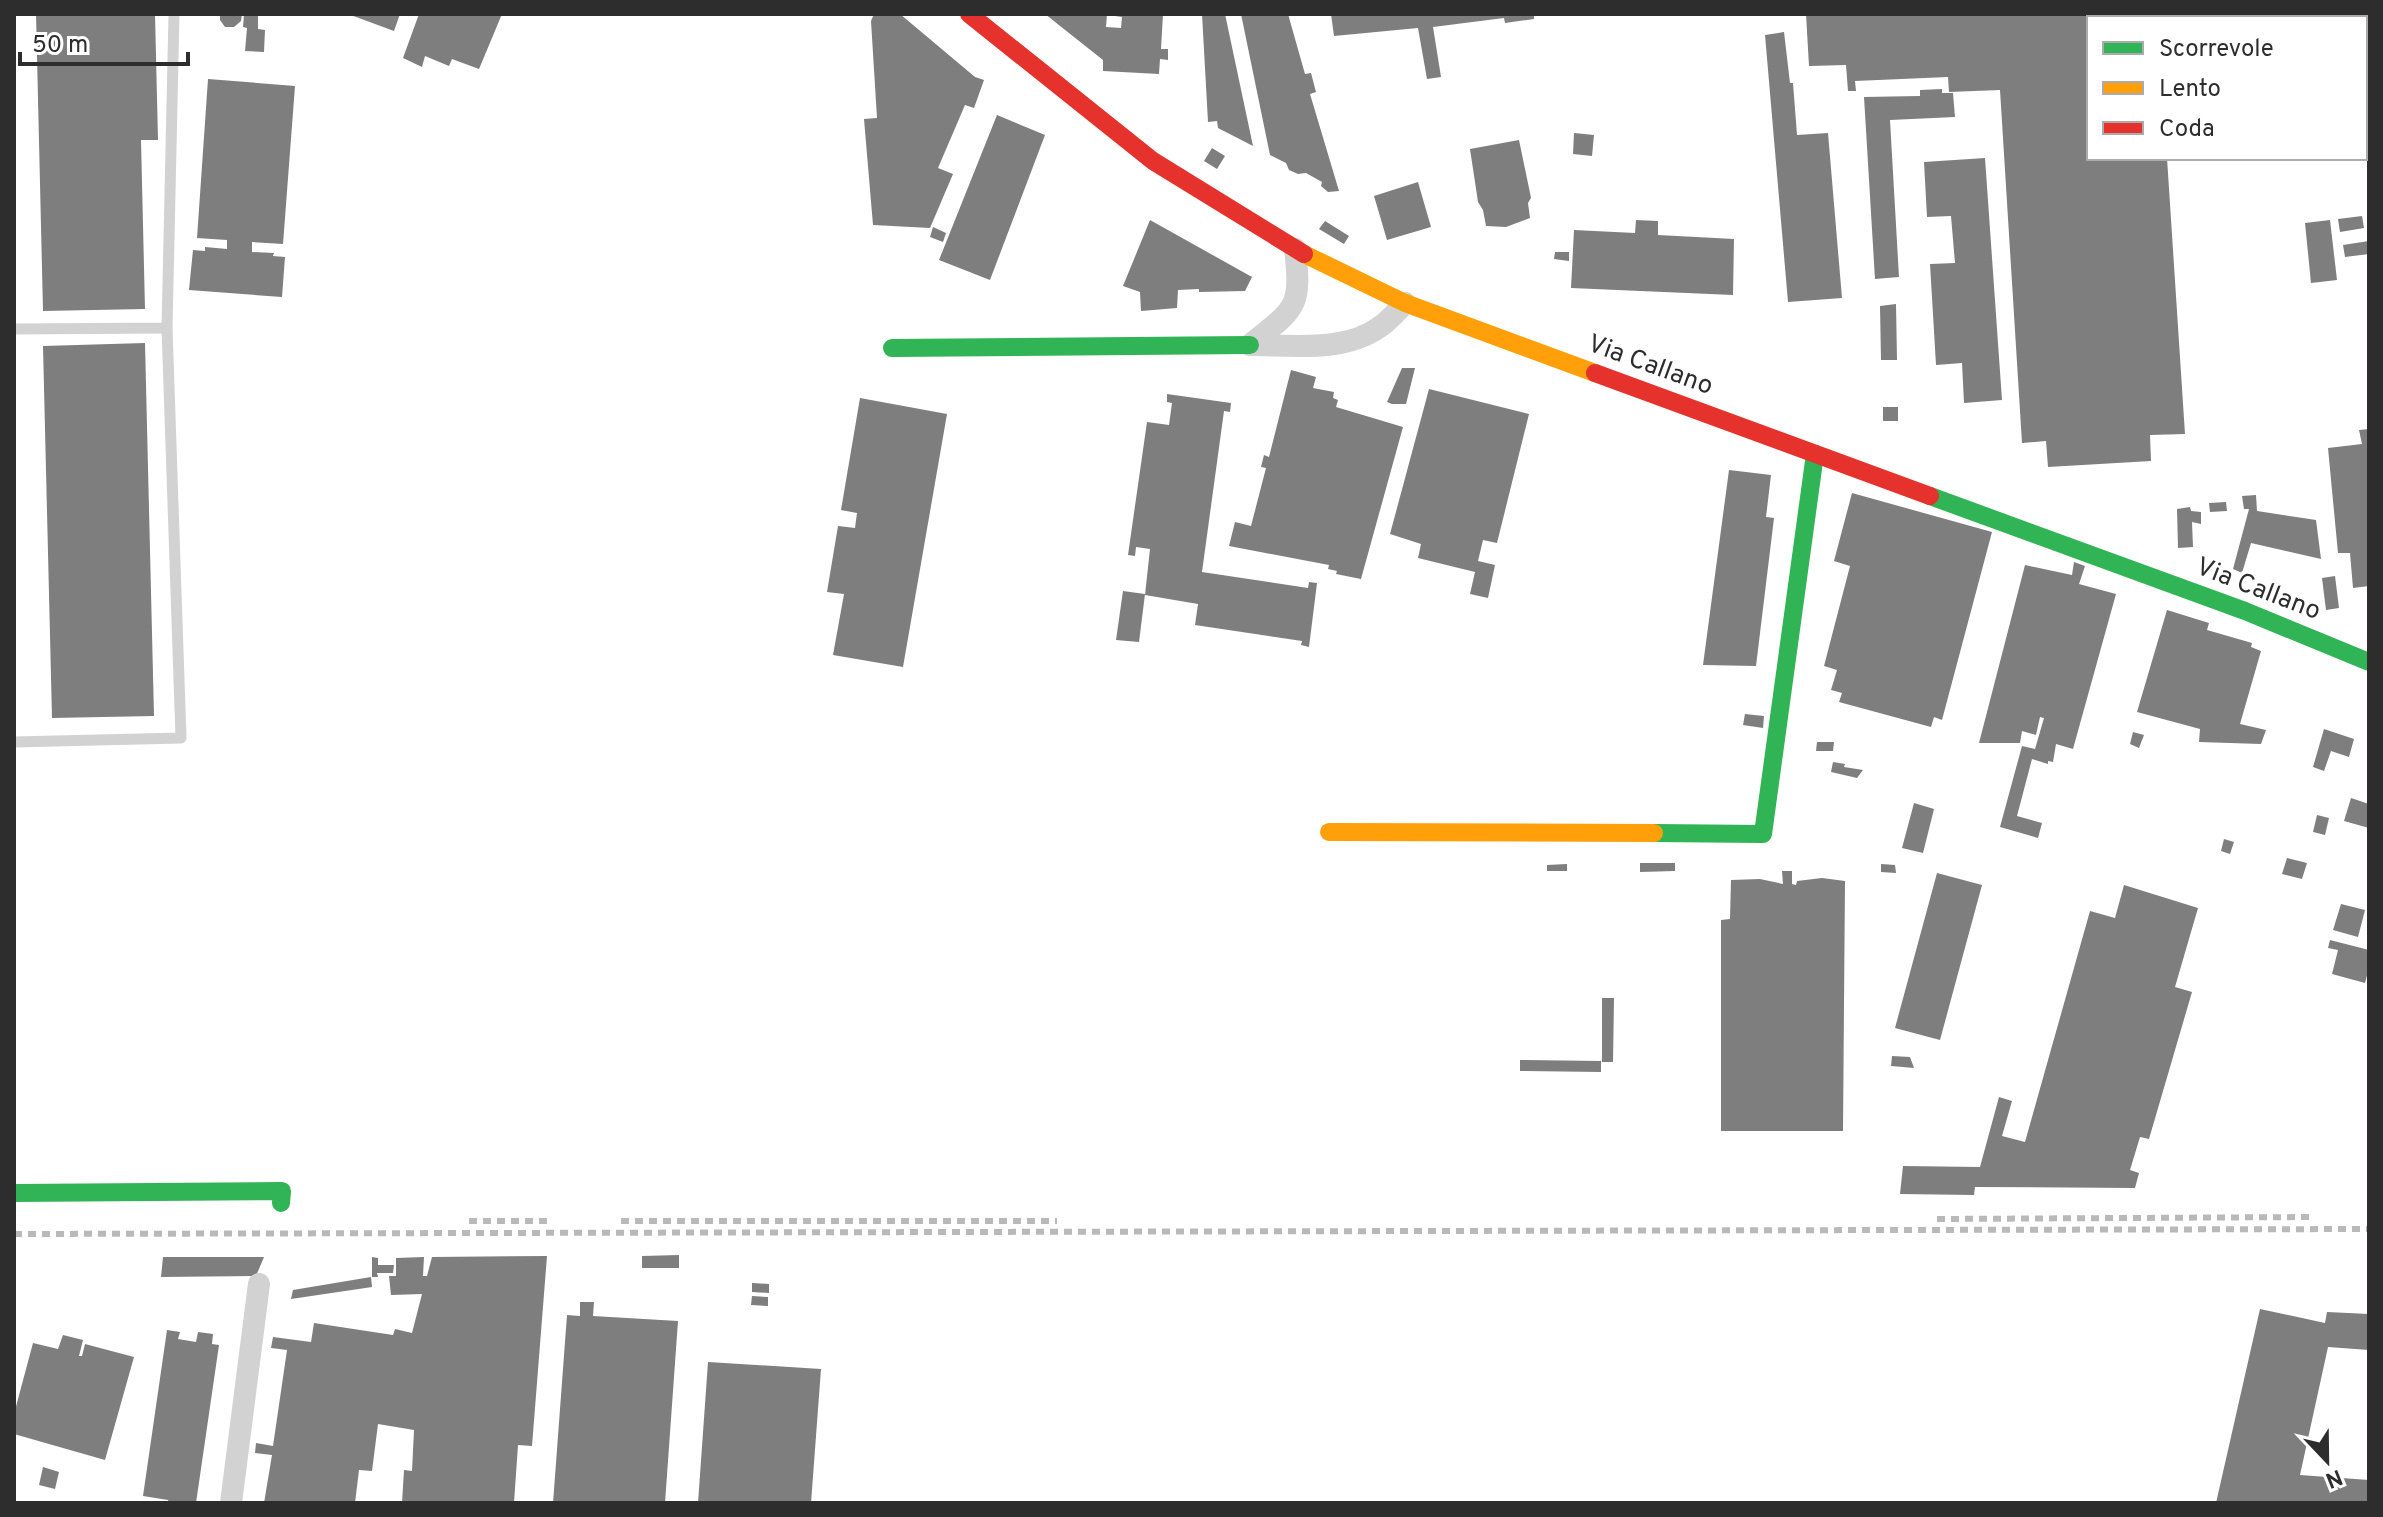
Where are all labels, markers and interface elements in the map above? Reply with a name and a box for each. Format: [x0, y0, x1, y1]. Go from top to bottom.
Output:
scale bar [20, 16, 188, 66]
legend [2087, 16, 2367, 160]
text: 50 m [32, 31, 88, 61]
text: Scorrevole [2159, 35, 2274, 65]
text: Lento [2159, 75, 2221, 105]
text: Coda [2159, 115, 2215, 145]
street label: Via Callano [1583, 328, 1717, 404]
street label: Via Callano [2191, 551, 2325, 629]
north arrow [2287, 1421, 2367, 1501]
text: N [2321, 1462, 2346, 1493]

